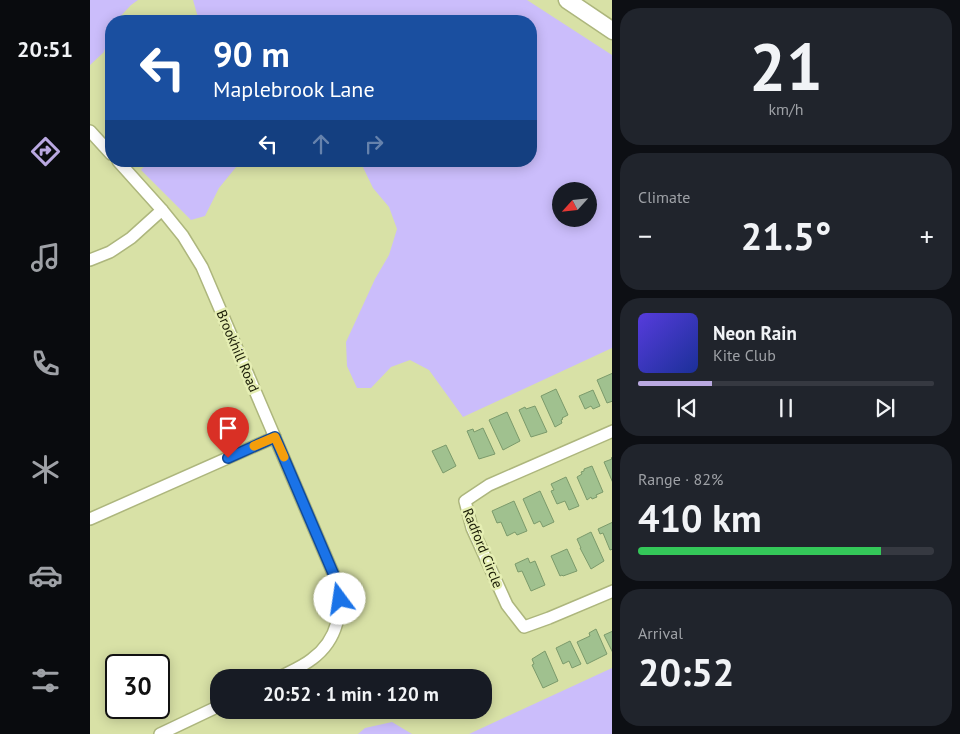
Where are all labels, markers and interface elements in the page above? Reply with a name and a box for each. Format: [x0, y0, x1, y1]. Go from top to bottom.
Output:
text: 21 [749, 24, 823, 108]
text: 90 m [213, 31, 290, 77]
text: 20:51 [17, 35, 73, 63]
icon: left [130, 35, 195, 100]
text: Maplebrook Lane [213, 75, 375, 103]
text: km/h [768, 99, 804, 119]
icon: left [254, 130, 282, 158]
icon: ahead [307, 130, 335, 158]
icon: right [360, 130, 388, 158]
icon: directions [28, 134, 63, 169]
north arrow [552, 182, 598, 228]
map controls [552, 182, 597, 227]
text: Climate [638, 187, 690, 207]
text: 21.5° [741, 211, 831, 260]
text: − [638, 217, 652, 254]
text: + [920, 217, 934, 254]
icon: music [28, 240, 63, 275]
street label: Brookhill Road [213, 307, 263, 395]
text: Neon Rain [713, 321, 797, 345]
text: Kite Club [713, 345, 776, 365]
icon: phone [28, 346, 63, 381]
icon: previous [673, 394, 701, 422]
icon: pause [772, 394, 800, 422]
icon: next [871, 394, 899, 422]
pin [207, 407, 249, 458]
icon: arrive [214, 414, 242, 442]
icon: climate [28, 452, 63, 487]
text: Range · 82% [638, 469, 723, 489]
text: 410 km [638, 493, 762, 542]
street label: Radford Circle [459, 505, 507, 591]
icon: car [28, 558, 63, 593]
position arrow [313, 572, 365, 624]
text: Arrival [638, 623, 683, 643]
text: 20:52 [638, 647, 734, 696]
speed limit sign: 30 [105, 654, 170, 719]
icon: filters [28, 663, 63, 698]
text: 20:52 · 1 min · 120 m [263, 682, 439, 706]

